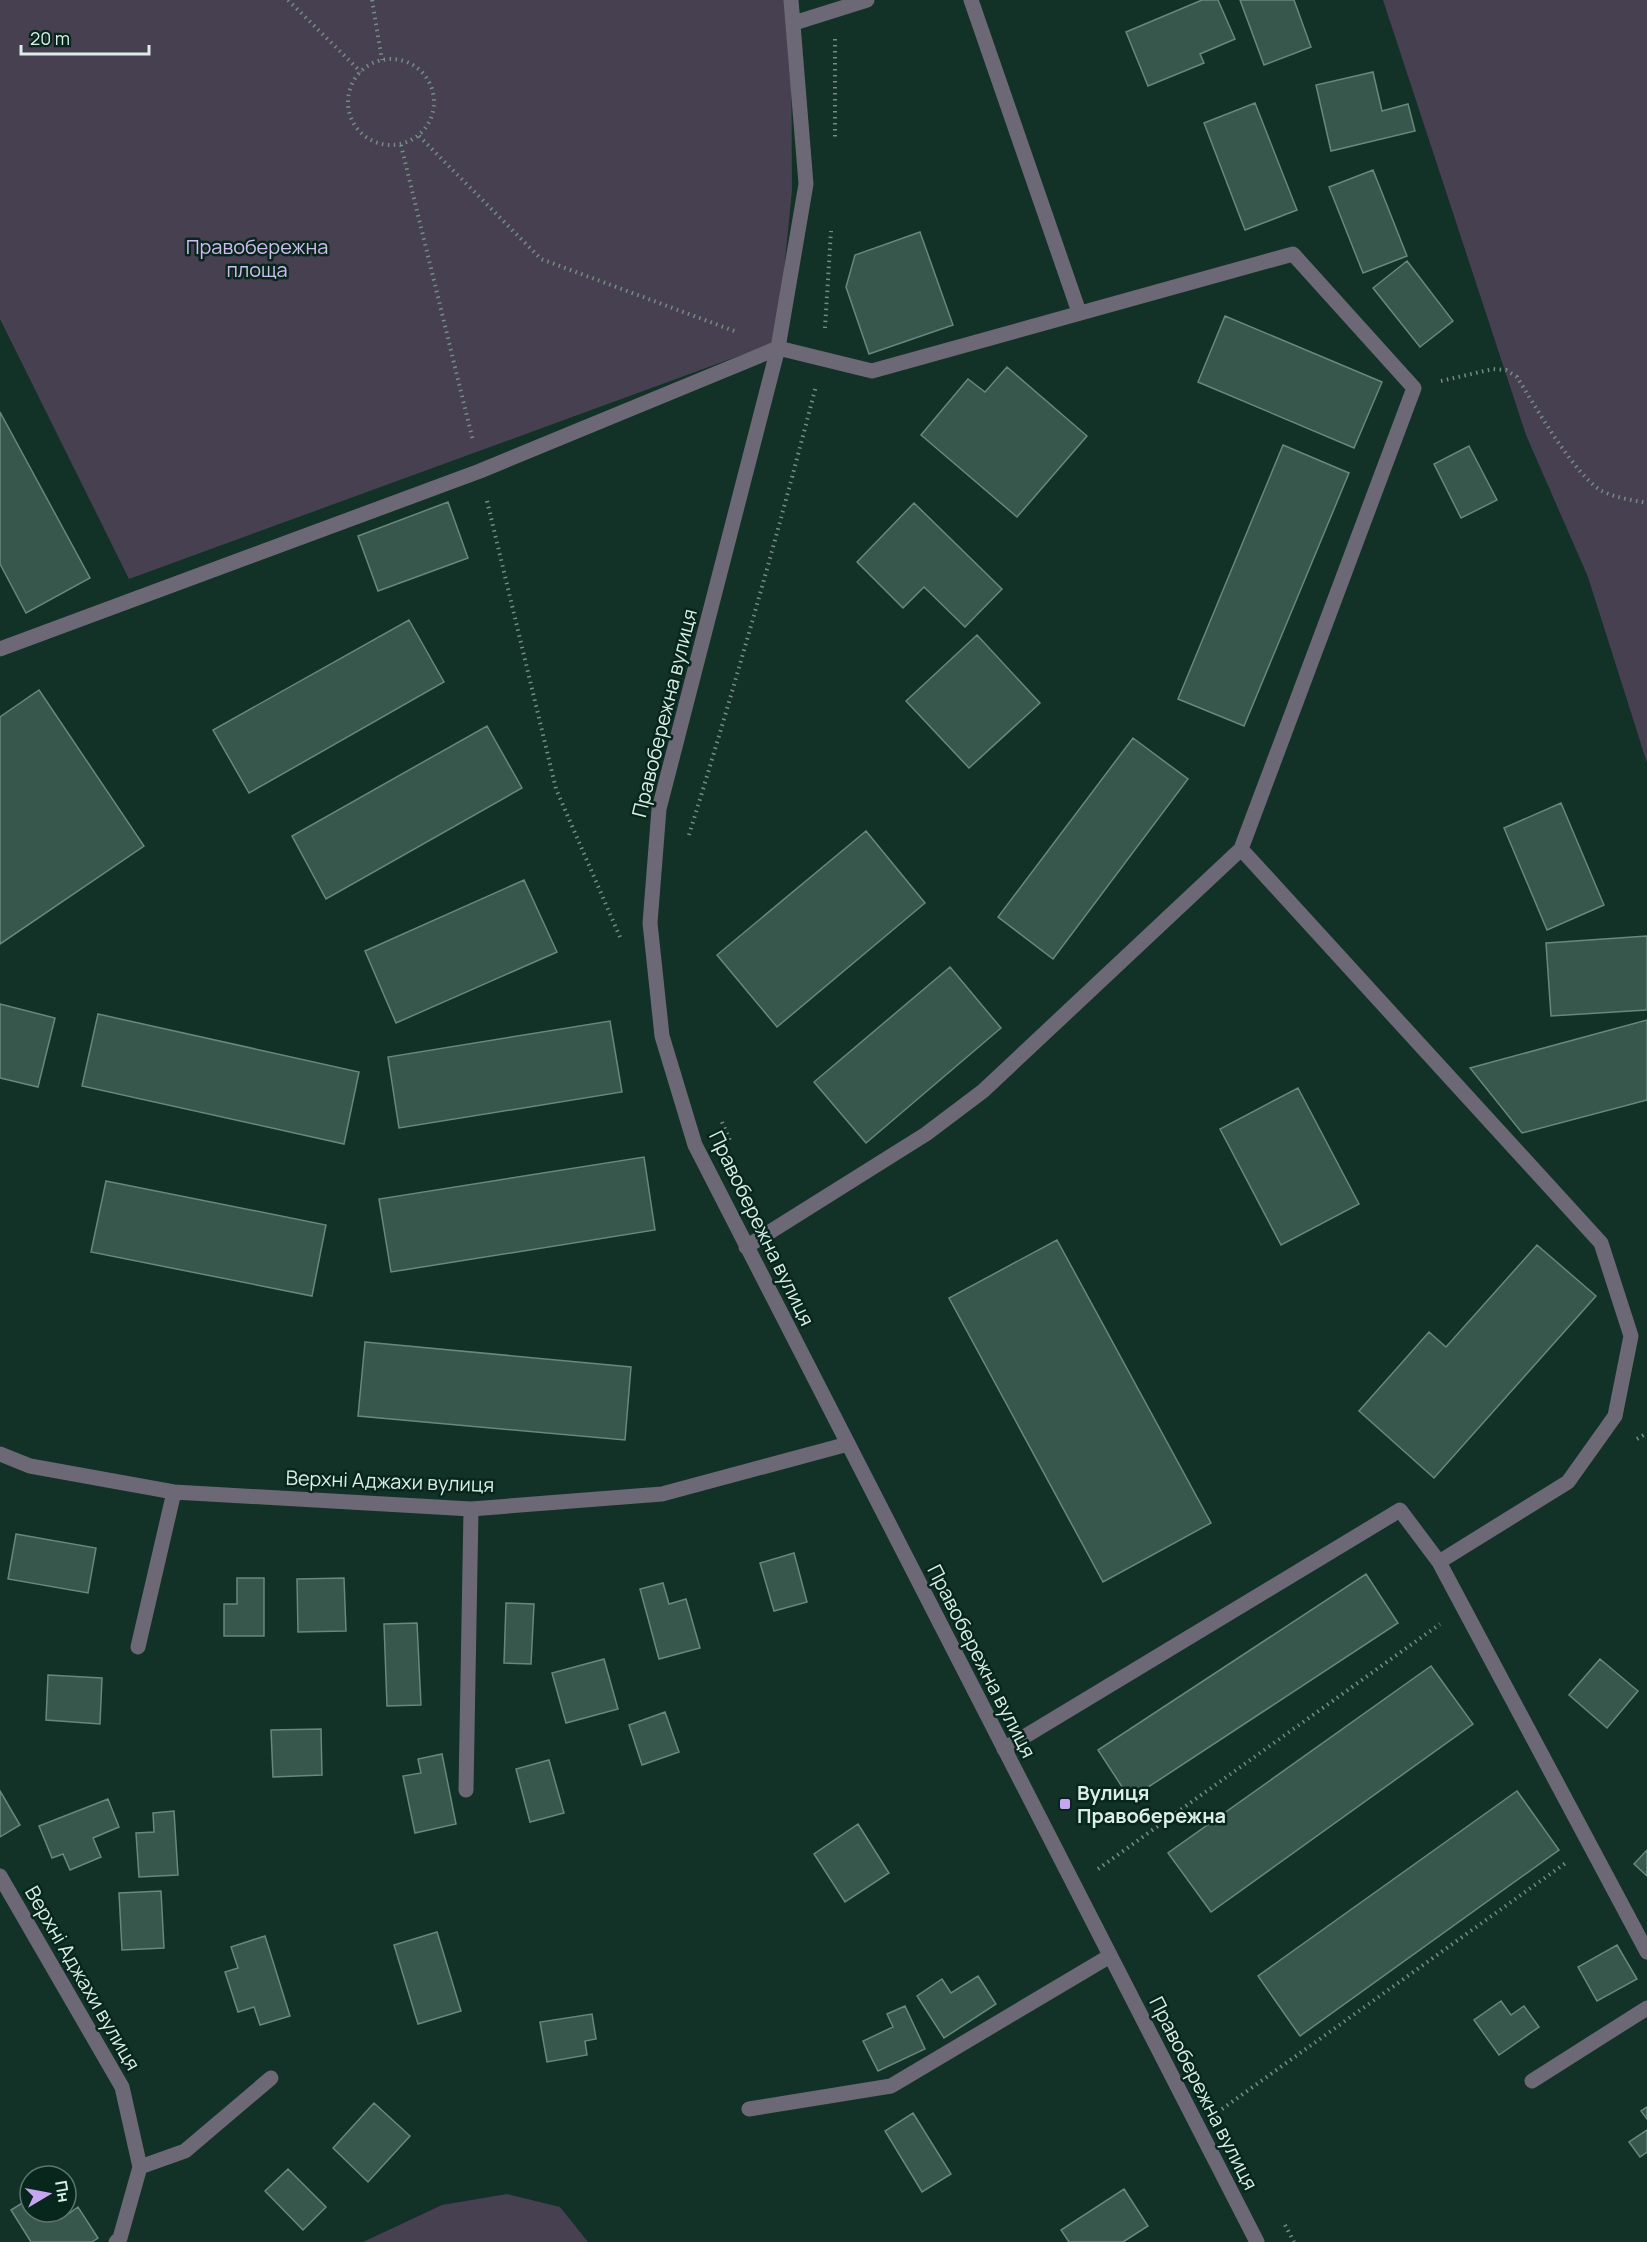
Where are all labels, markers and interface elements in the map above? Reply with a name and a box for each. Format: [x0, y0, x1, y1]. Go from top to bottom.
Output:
scale bar [21, 18, 148, 56]
text: 20 m [30, 26, 70, 50]
park label: Правобережна площа [186, 233, 328, 283]
street label: Правобережна вулиця [625, 606, 703, 820]
street label: Правобережна вулиця [703, 1126, 821, 1330]
street label: Верхні Аджахи вулиця [285, 1464, 495, 1498]
street label: Правобережна вулиця [921, 1560, 1043, 1762]
place label: Вулиця Правобережна [1077, 1779, 1226, 1829]
marker: Вулиця Правобережна [1058, 1797, 1072, 1811]
street label: Верхні Аджахи вулиця [19, 1881, 147, 2075]
street label: Правобережна вулиця [1143, 1992, 1265, 2194]
north arrow [18, 2164, 78, 2224]
text: Пн [50, 2179, 75, 2204]

